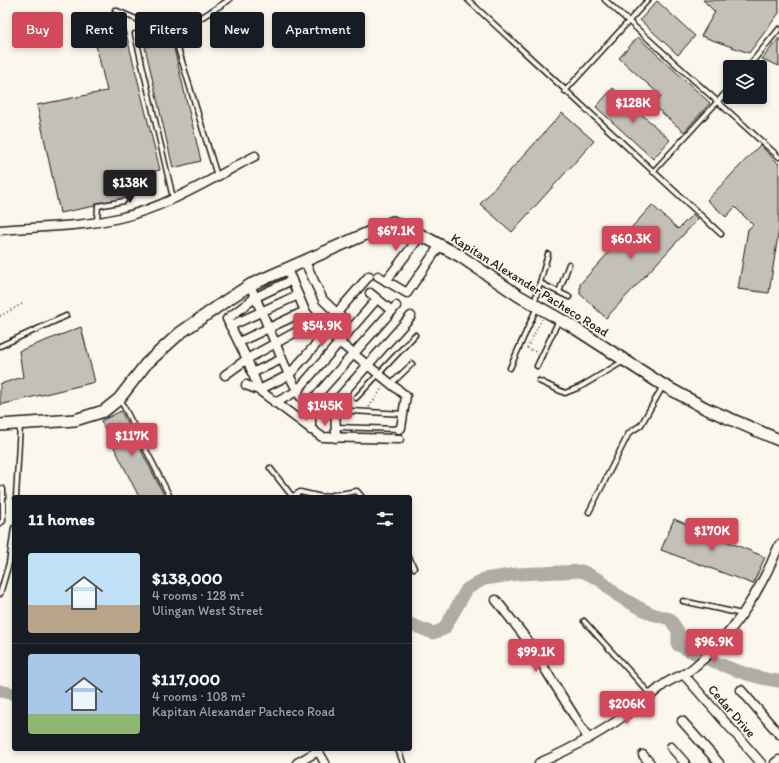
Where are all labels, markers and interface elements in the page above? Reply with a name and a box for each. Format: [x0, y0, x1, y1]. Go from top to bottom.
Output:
chip: Buy [12, 12, 63, 48]
chip: Rent [71, 12, 127, 48]
chip: Filters [135, 12, 202, 48]
chip: New [210, 12, 264, 48]
chip: Apartment [272, 12, 365, 48]
map controls [723, 60, 767, 104]
button: layers [723, 60, 767, 104]
pin: $128K [605, 90, 661, 124]
text: $128K [616, 95, 650, 110]
pin: $138K [102, 170, 158, 204]
text: $138K [112, 175, 148, 190]
pin: $67.1K [363, 218, 429, 252]
text: $67.1K [377, 223, 415, 238]
pin: $60.3K [598, 226, 664, 260]
street label: Kapitan Alexander Pacheco Road [448, 230, 612, 340]
text: $60.3K [611, 231, 651, 246]
pin: $54.9K [289, 313, 355, 347]
text: $54.9K [302, 318, 342, 333]
pin: $145K [297, 393, 353, 427]
text: $145K [307, 398, 343, 413]
pin: $117K [104, 423, 160, 457]
text: $117K [115, 428, 149, 443]
icon: filters [374, 508, 396, 530]
text: 11 homes [28, 509, 95, 529]
pin: $170K [684, 518, 740, 552]
text: $170K [694, 523, 730, 538]
text: $138,000 [152, 568, 223, 588]
icon: home [60, 569, 108, 617]
text: 4 rooms · 128 m² [152, 588, 244, 603]
text: Ulingan West Street [152, 603, 263, 618]
pin: $96.9K [681, 629, 747, 663]
text: $96.9K [695, 634, 733, 649]
pin: $99.1K [503, 639, 569, 673]
text: $99.1K [517, 644, 555, 659]
text: $117,000 [152, 669, 220, 689]
icon: home [60, 670, 108, 718]
street label: Cedar Drive [705, 682, 759, 740]
text: 4 rooms · 108 m² [152, 689, 246, 704]
pin: $206K [599, 691, 655, 725]
text: $206K [609, 696, 645, 711]
text: Kapitan Alexander Pacheco Road [152, 704, 335, 719]

